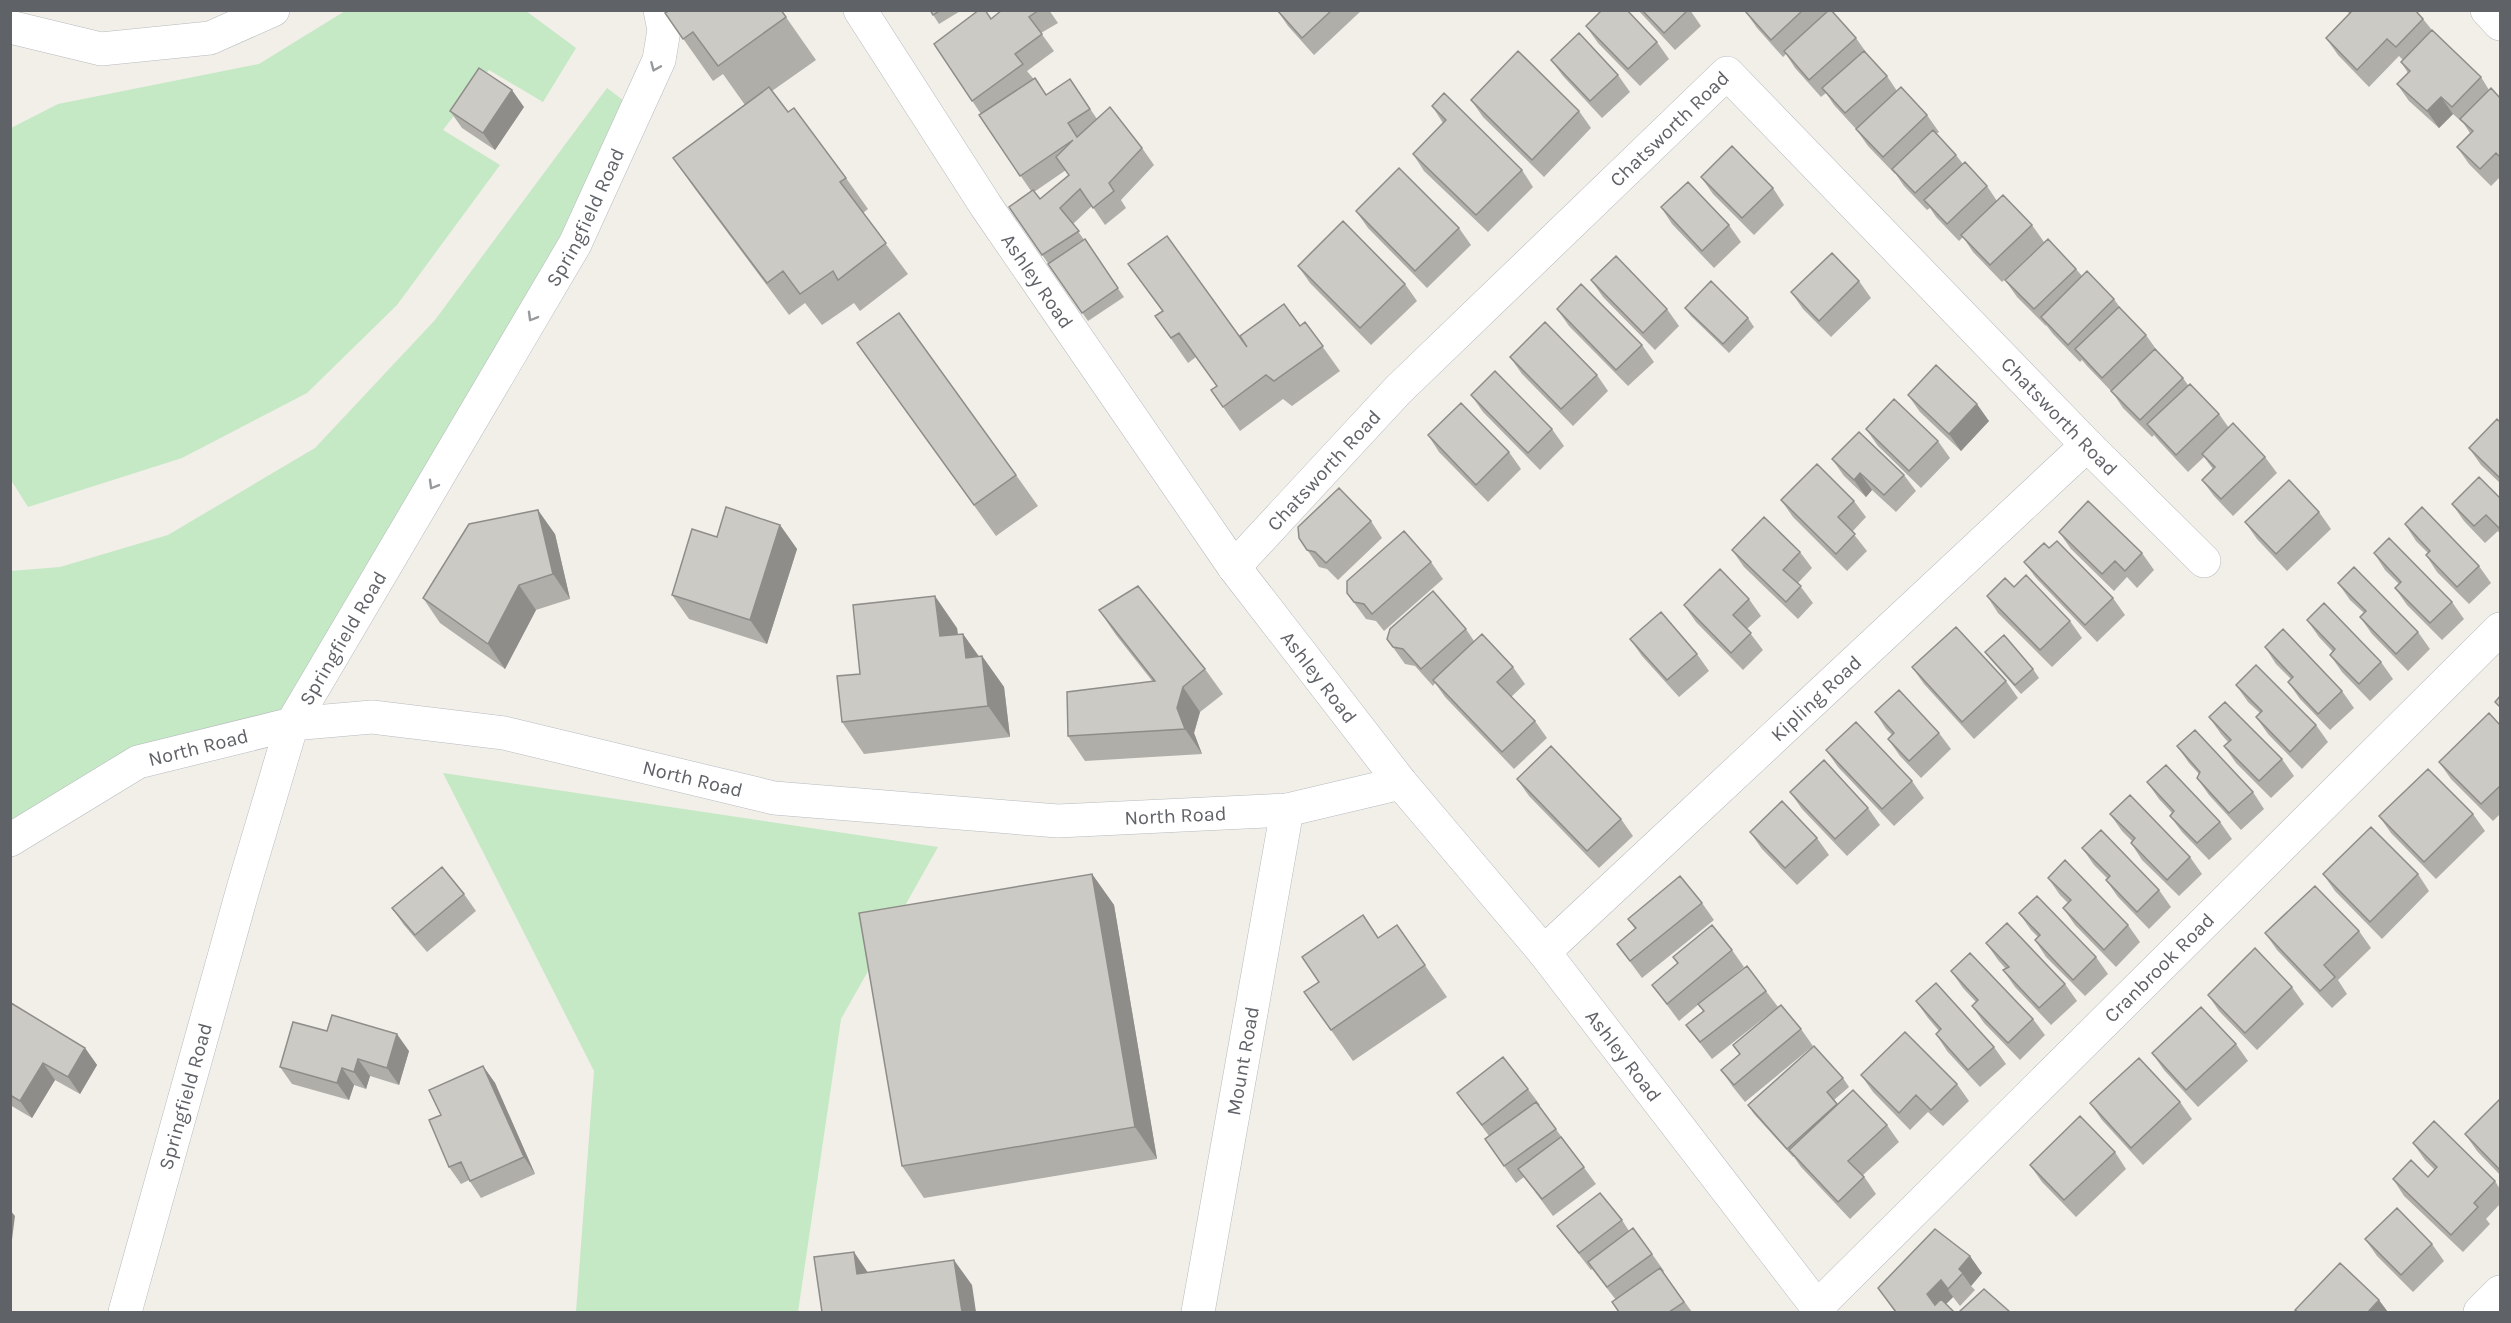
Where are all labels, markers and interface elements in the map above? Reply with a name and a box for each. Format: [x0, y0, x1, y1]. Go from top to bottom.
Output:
one-way arrow [650, 61, 662, 72]
street label: Chatsworth Road [1605, 66, 1734, 191]
street label: Springfield Road [541, 144, 629, 291]
street label: Ashley Road [997, 229, 1078, 333]
one-way arrow [528, 311, 539, 321]
street label: Chatsworth Road [1997, 352, 2122, 480]
street label: Chatsworth Road [1262, 405, 1385, 535]
one-way arrow [429, 479, 440, 489]
street label: Springfield Road [294, 567, 391, 709]
street label: Ashley Road [1276, 626, 1362, 728]
street label: Kipling Road [1766, 650, 1866, 746]
street label: North Road [146, 724, 251, 771]
street label: North Road [640, 755, 745, 802]
street label: North Road [1124, 801, 1227, 829]
street label: Cranbrook Road [2099, 908, 2219, 1027]
street label: Mount Road [1222, 1005, 1263, 1117]
street label: Ashley Road [1581, 1005, 1666, 1106]
street label: Springfield Road [154, 1020, 217, 1172]

